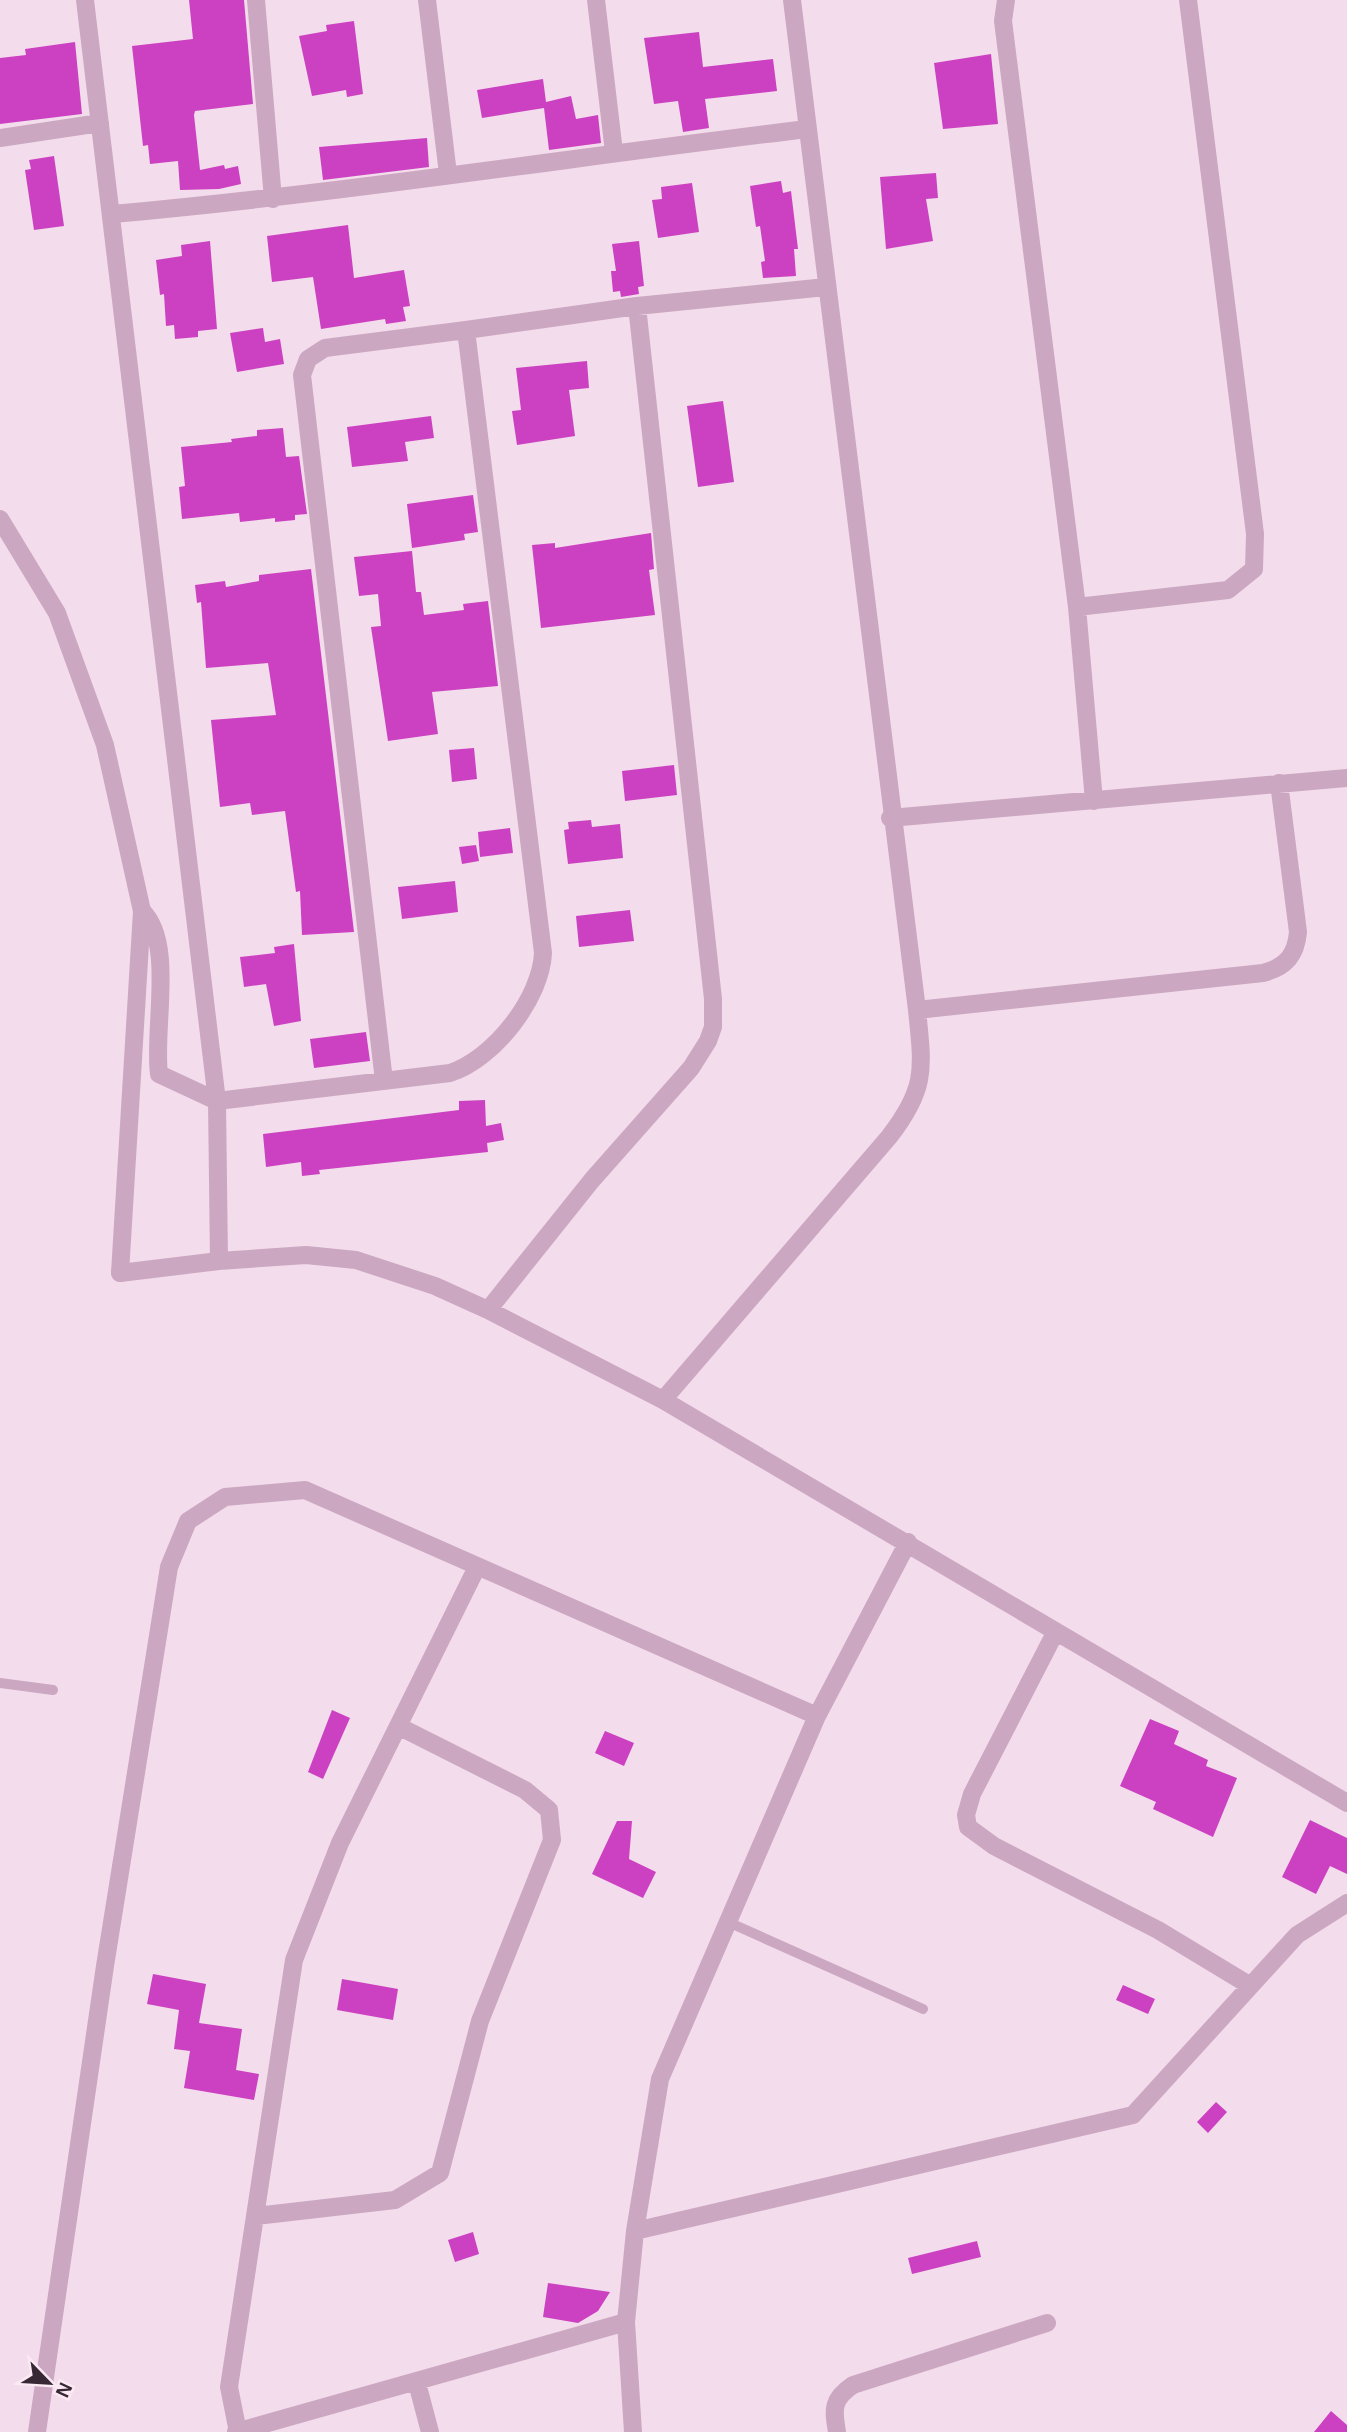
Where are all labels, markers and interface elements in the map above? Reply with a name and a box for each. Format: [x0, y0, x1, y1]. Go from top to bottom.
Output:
north arrow [14, 2348, 84, 2418]
text: N [52, 2379, 76, 2401]

